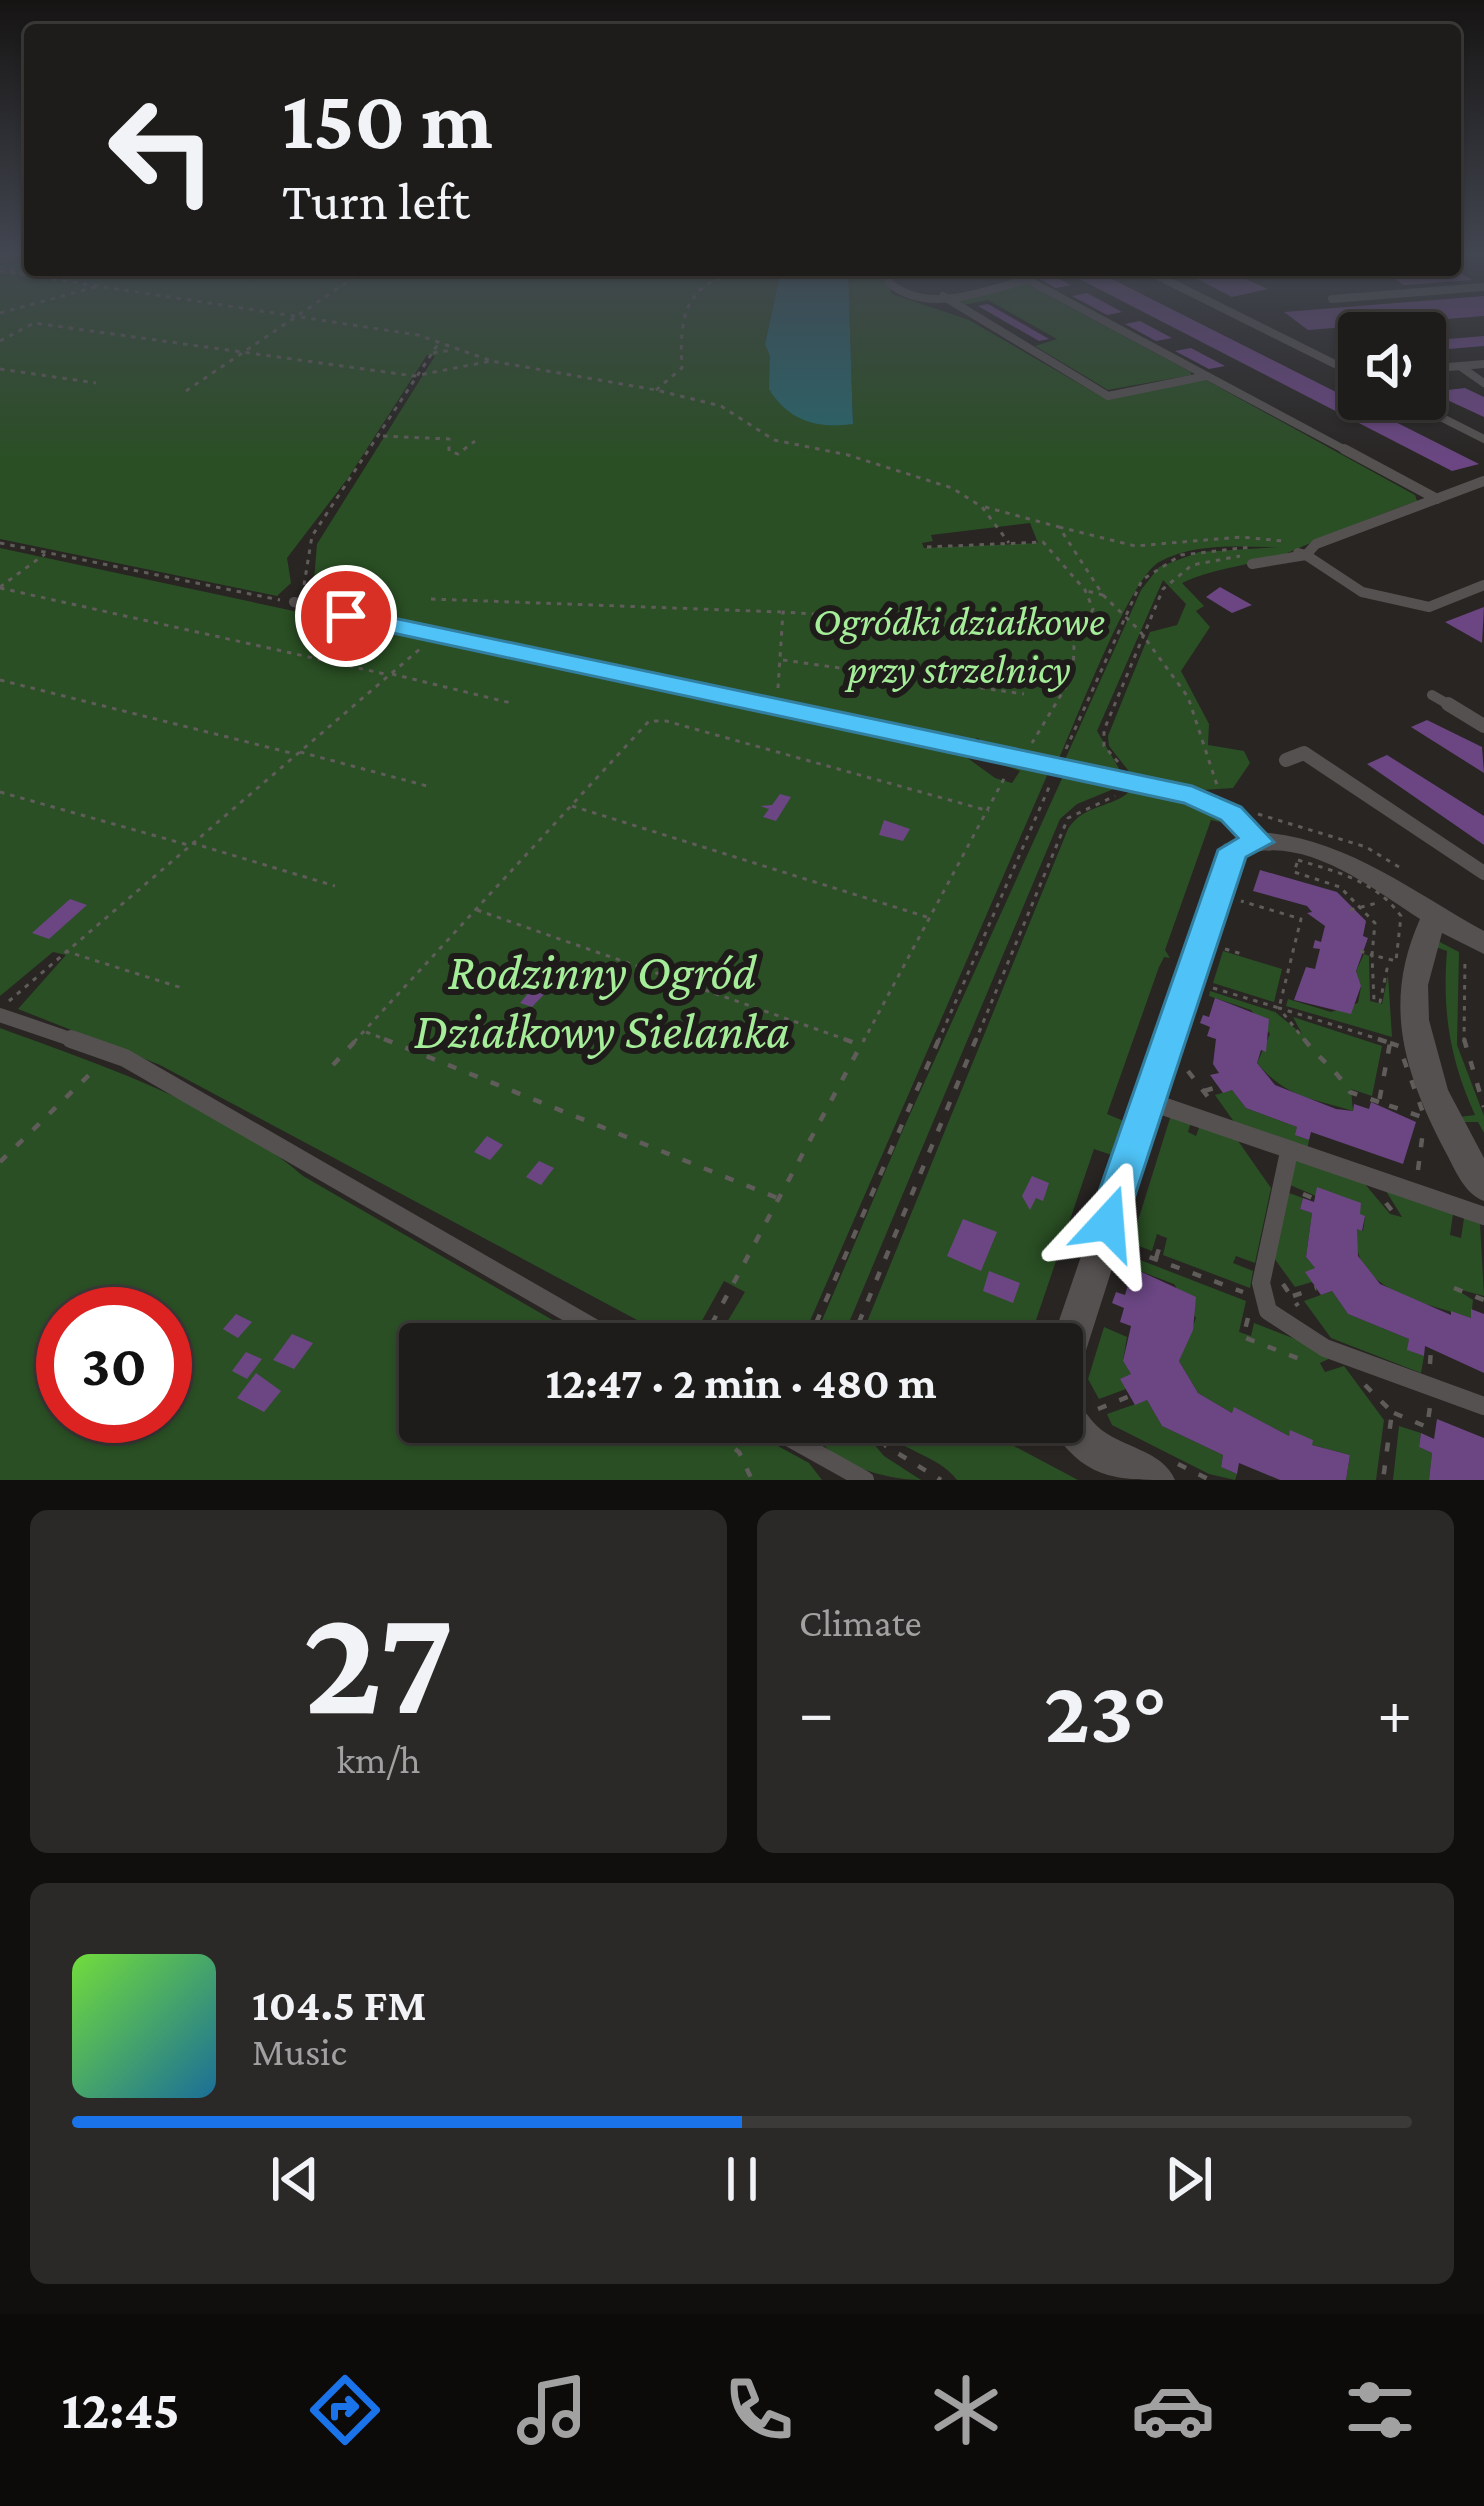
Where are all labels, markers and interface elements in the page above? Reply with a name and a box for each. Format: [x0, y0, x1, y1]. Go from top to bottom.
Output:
icon: left [84, 72, 240, 228]
text: 150 m [282, 73, 493, 166]
text: Turn left [282, 171, 470, 231]
map controls [1338, 312, 1446, 420]
button: sound [1338, 312, 1446, 420]
pin [295, 565, 397, 667]
icon: arrive [313, 583, 379, 649]
park label: Ogródki działkowe przy strzelnicy [813, 597, 1105, 692]
park label: Rodzinny Ogród Działkowy Sielanka [414, 943, 790, 1059]
position arrow [1045, 1160, 1171, 1286]
speed limit sign: 30 [36, 1287, 192, 1443]
text: 12:47 · 2 min · 480 m [545, 1358, 937, 1408]
text: 27 [303, 1573, 454, 1747]
text: Climate [799, 1601, 922, 1644]
text: 23° [1044, 1661, 1167, 1761]
text: − [799, 1675, 834, 1748]
text: + [1377, 1675, 1412, 1748]
text: km/h [336, 1738, 421, 1781]
text: 104.5 FM [252, 1980, 426, 2030]
text: Music [252, 2030, 347, 2073]
icon: previous [262, 2146, 328, 2212]
icon: pause [709, 2146, 775, 2212]
icon: next [1156, 2146, 1222, 2212]
icon: directions [303, 2368, 387, 2452]
icon: music [510, 2368, 594, 2452]
icon: phone [717, 2368, 801, 2452]
icon: climate [924, 2368, 1008, 2452]
icon: car [1131, 2368, 1215, 2452]
icon: filters [1338, 2368, 1422, 2452]
text: 12:45 [62, 2380, 180, 2440]

